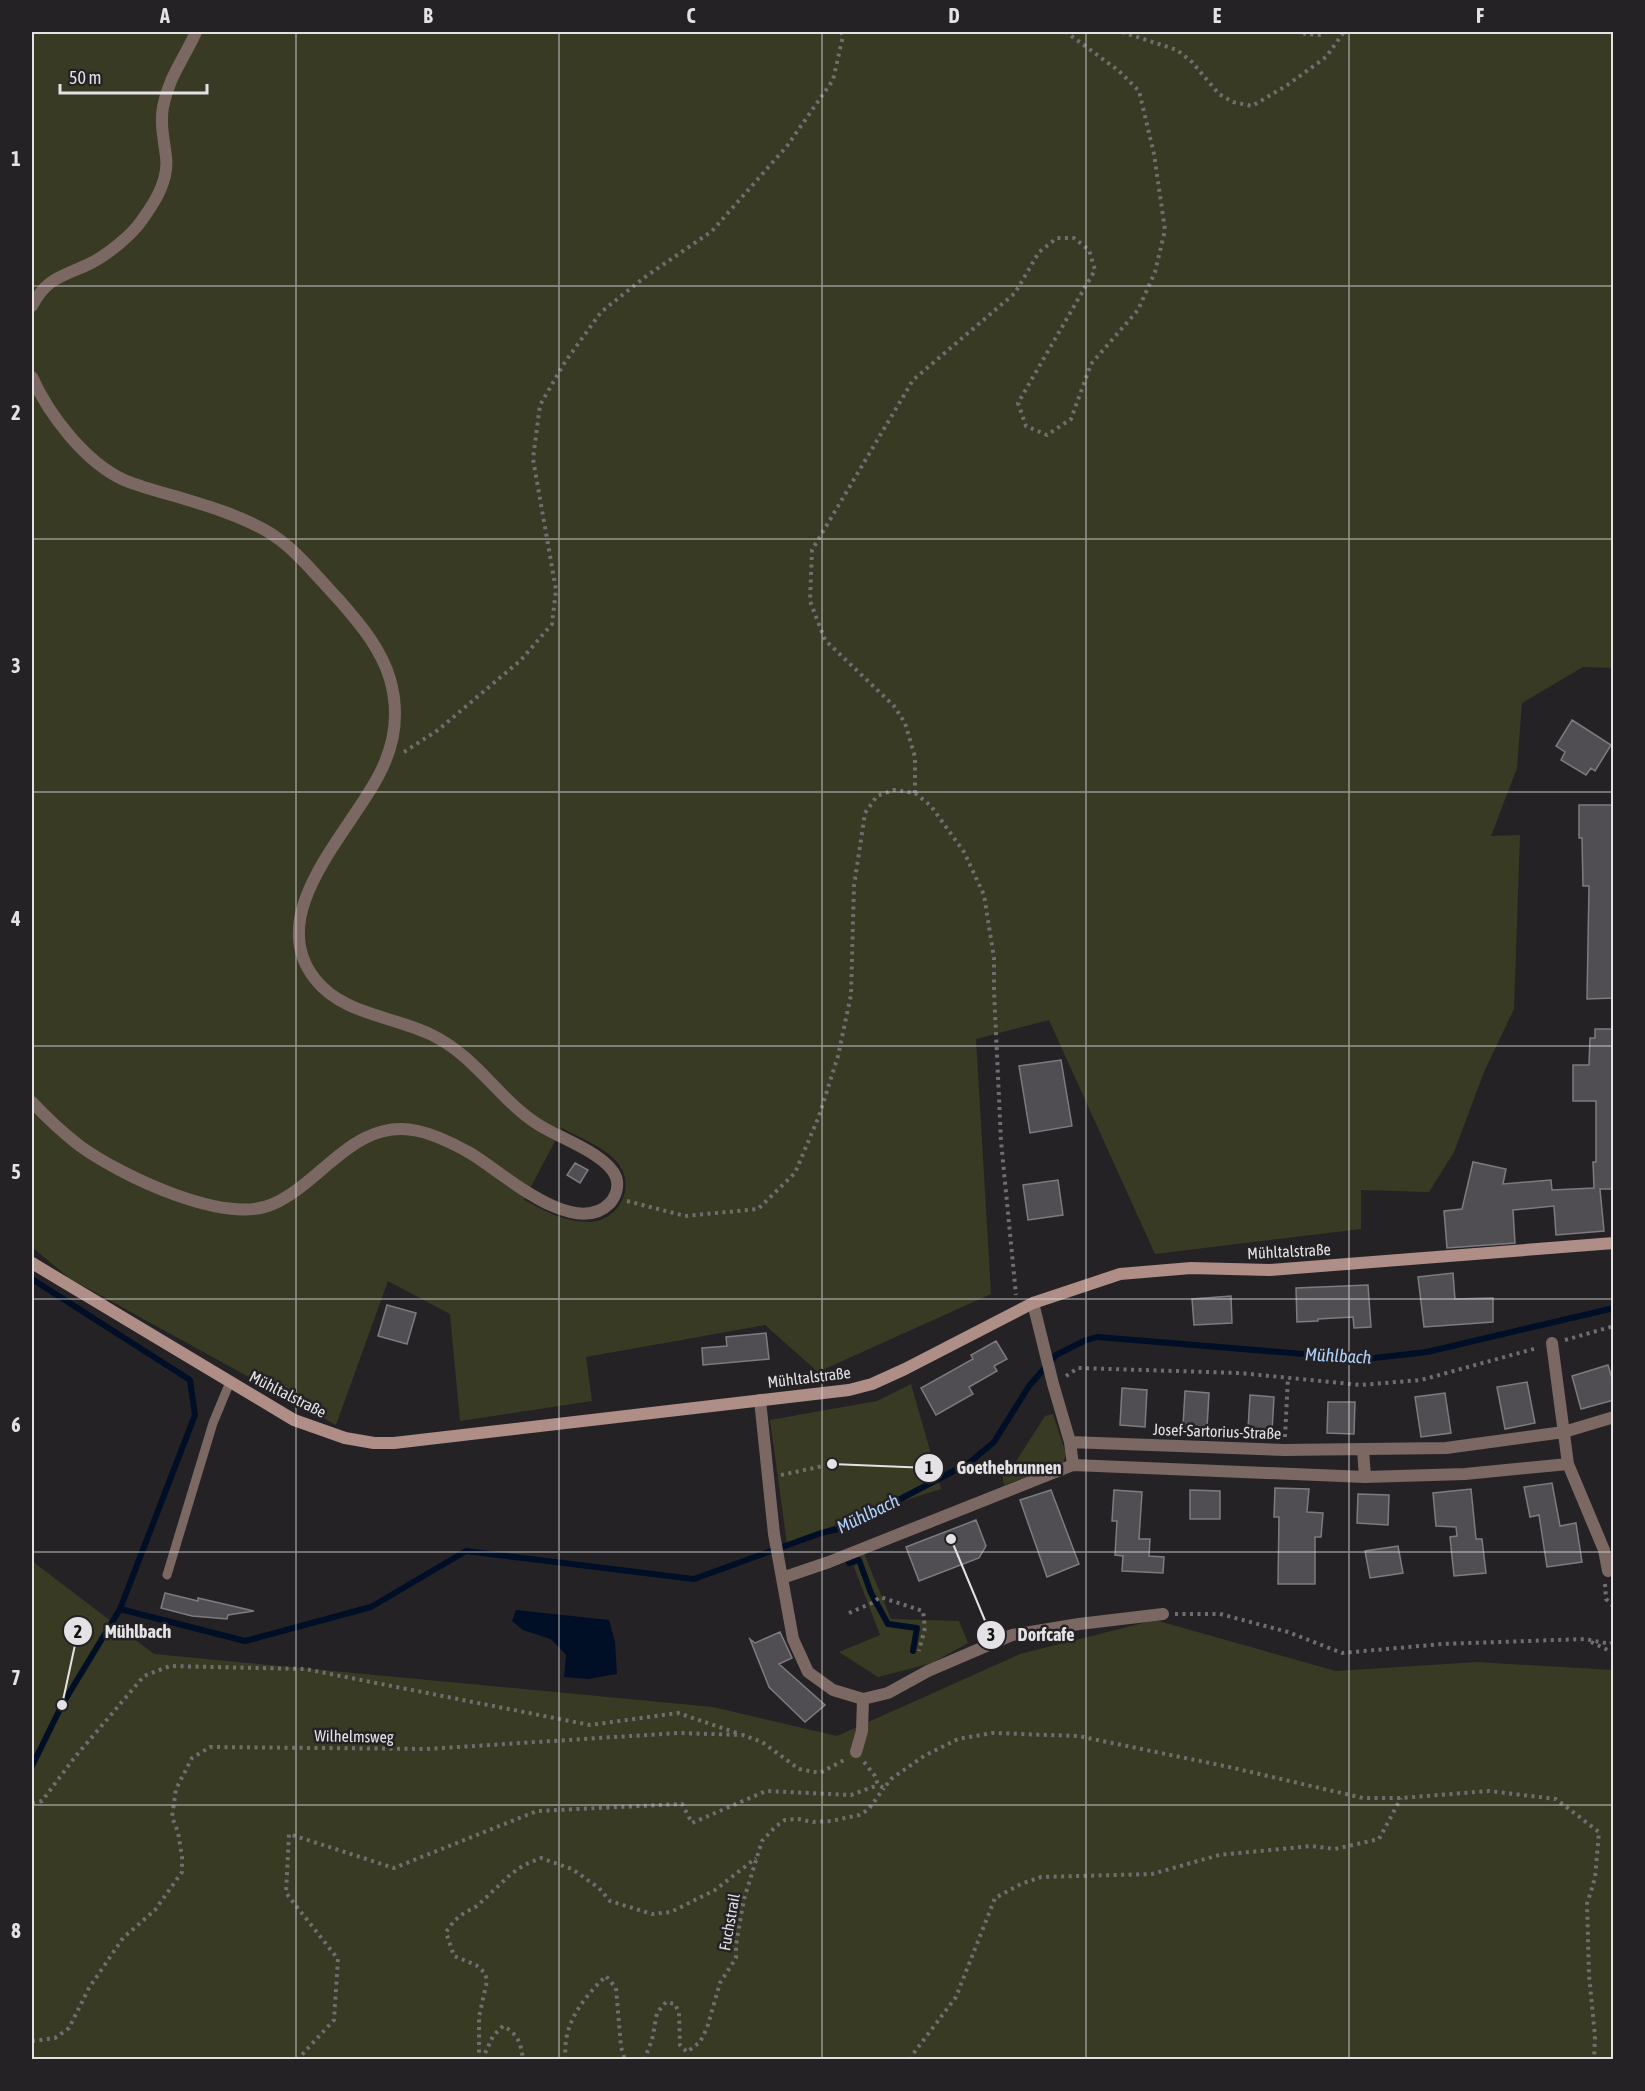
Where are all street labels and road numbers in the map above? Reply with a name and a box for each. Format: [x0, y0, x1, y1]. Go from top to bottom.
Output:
street label: Mühltalstraße [1247, 1240, 1331, 1262]
street label: Mühltalstraße [766, 1363, 852, 1391]
street label: Mühltalstraße [247, 1367, 329, 1421]
street label: Josef-Sartorius-Straße [1153, 1420, 1281, 1442]
street label: Wilhelmsweg [314, 1726, 394, 1747]
street label: Fuchstrail [715, 1891, 743, 1952]

